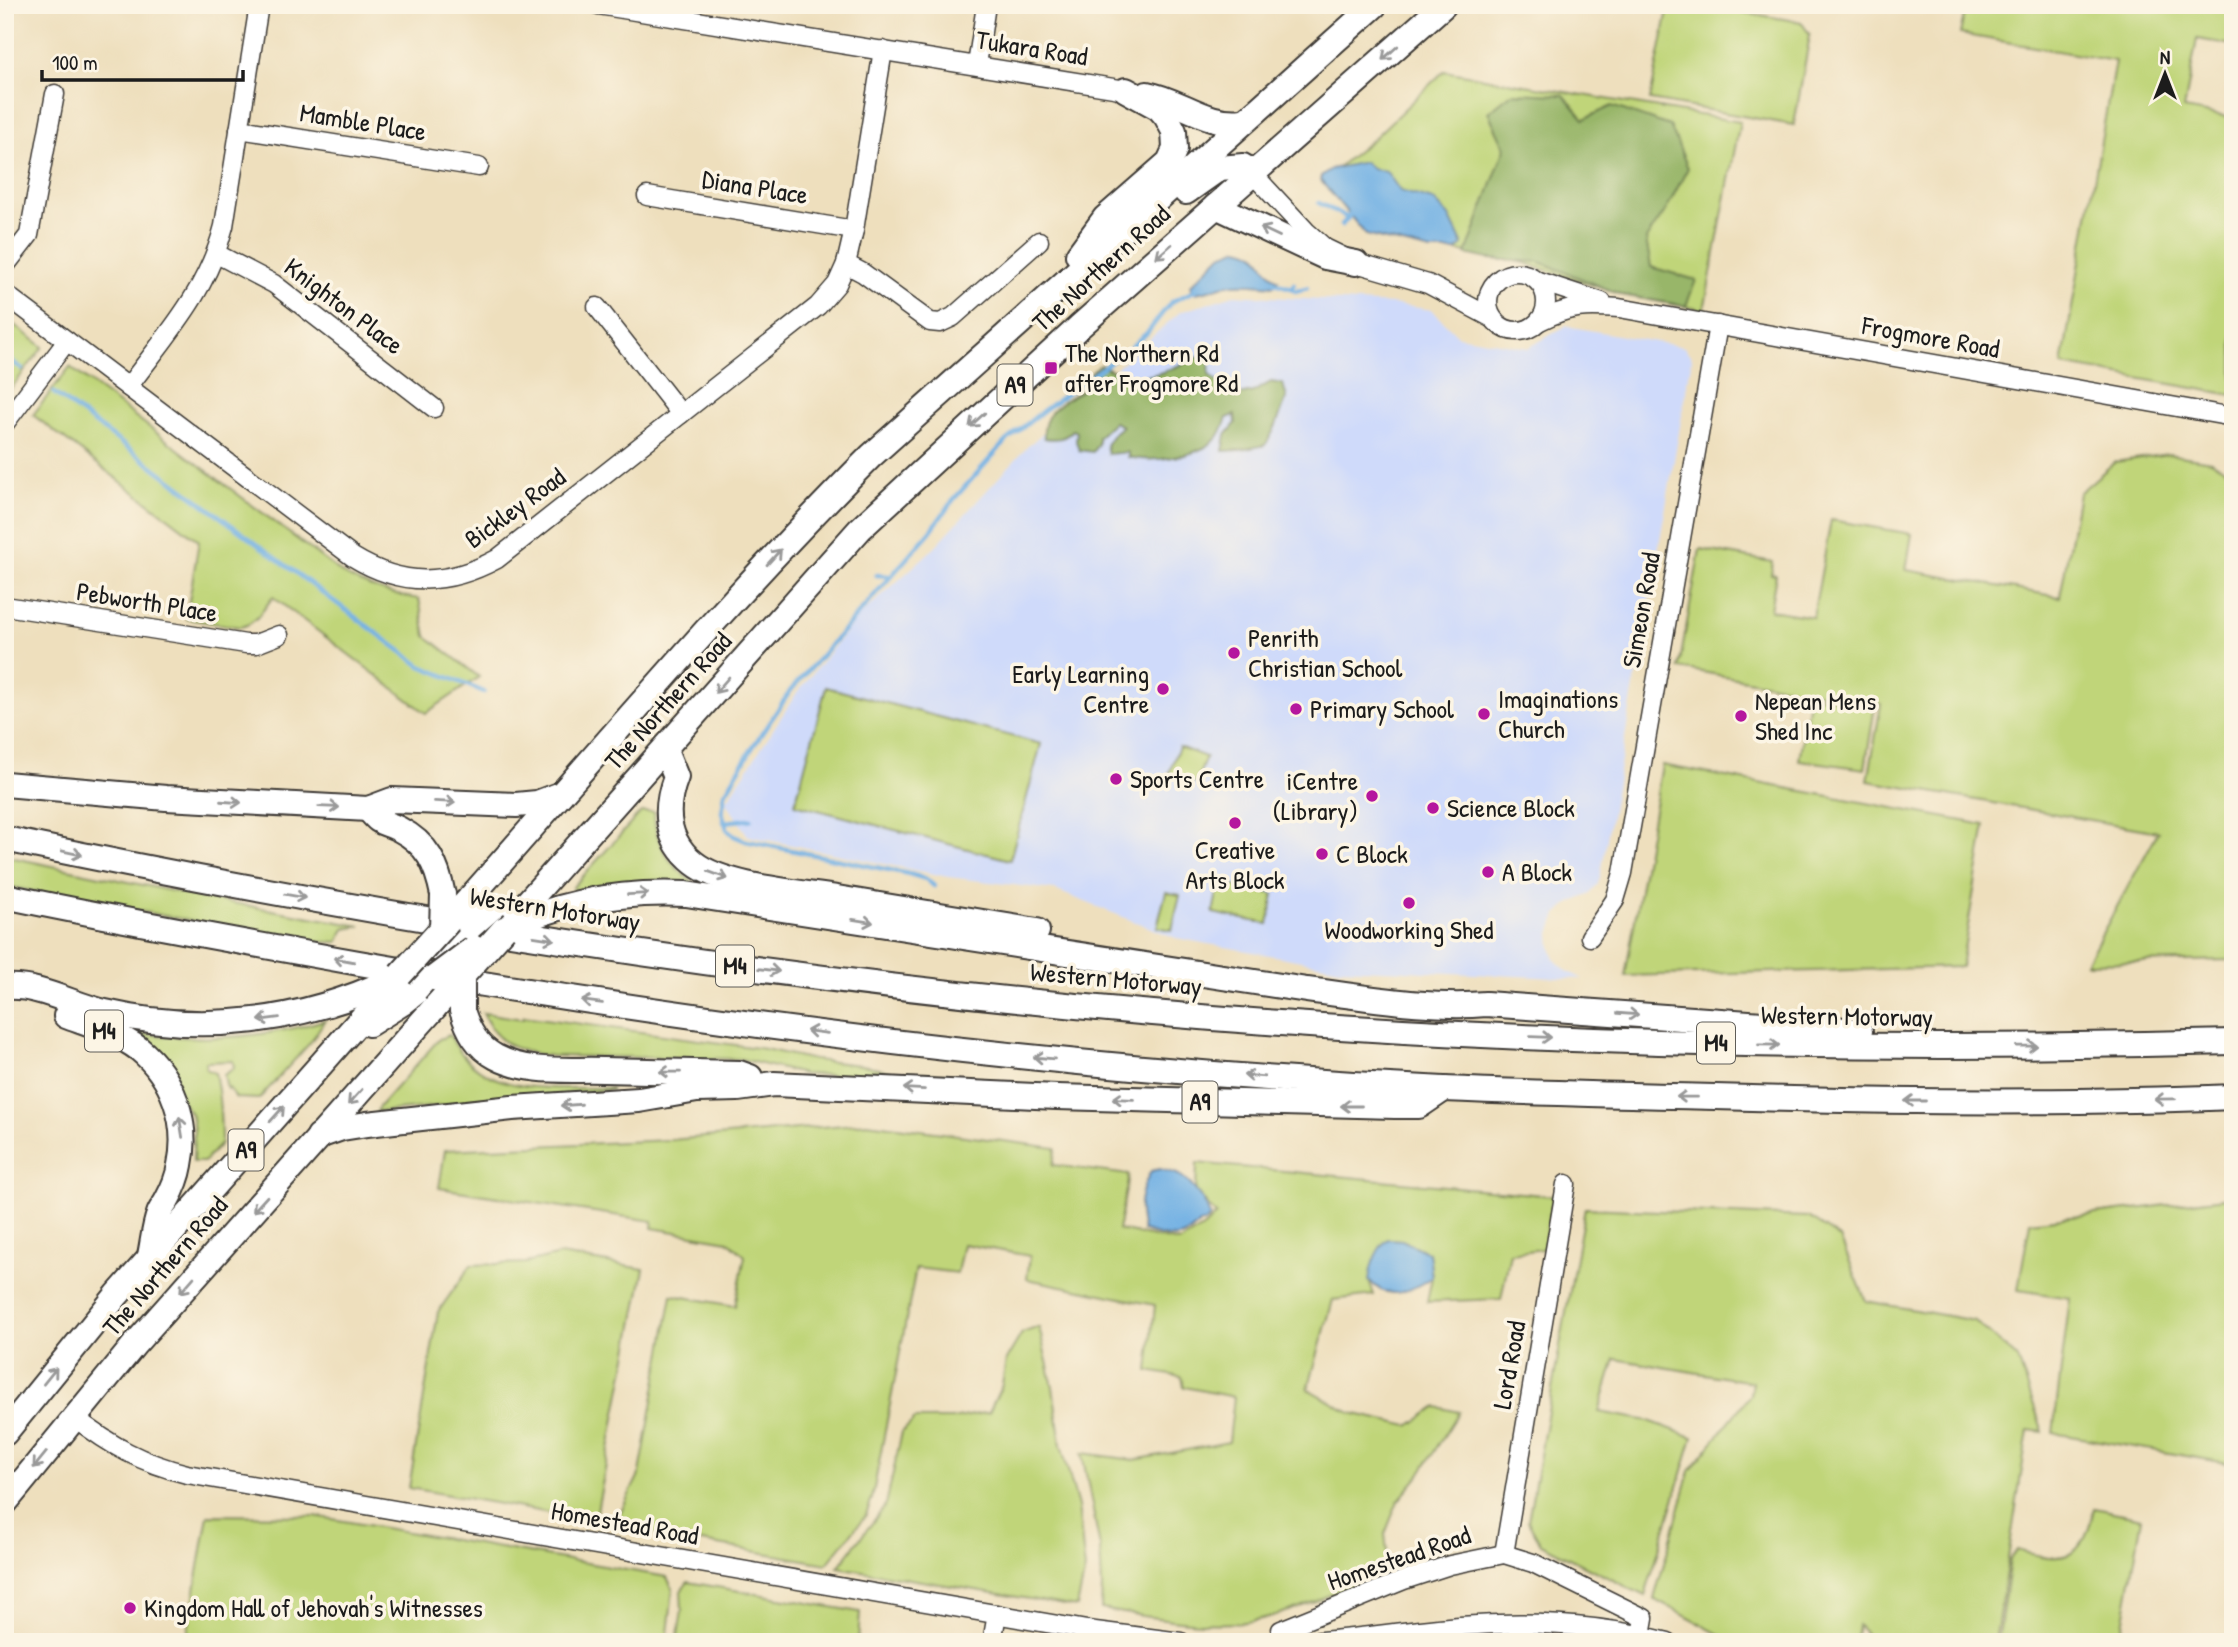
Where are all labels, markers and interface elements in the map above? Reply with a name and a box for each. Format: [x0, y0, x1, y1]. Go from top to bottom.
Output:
street label: Tukara Road [974, 21, 1090, 74]
scale bar [42, 38, 243, 82]
north arrow [2130, 38, 2200, 108]
text: N [2160, 44, 2170, 70]
one-way arrow [1381, 45, 1399, 61]
text: 100 m [52, 48, 98, 77]
street label: Mamble Place [297, 94, 429, 149]
street label: Diana Place [700, 161, 810, 212]
street label: The Northern Road [1024, 196, 1177, 339]
one-way arrow [1259, 225, 1281, 238]
one-way arrow [1156, 243, 1174, 259]
street label: Knighton Place [278, 249, 411, 362]
street label: Frogmore Road [1859, 307, 2003, 366]
place label: The Northern Rd after Frogmore Rd [1065, 335, 1238, 400]
marker: The Northern Rd after Frogmore Rd [1043, 360, 1059, 376]
road number: A9 [998, 364, 1032, 406]
one-way arrow [969, 411, 986, 428]
street label: Bickley Road [457, 459, 572, 556]
one-way arrow [766, 548, 782, 566]
street label: Simeon Road [1613, 549, 1668, 670]
street label: Pebworth Place [74, 573, 220, 630]
place label: Penrith Christian School [1248, 620, 1403, 685]
street label: The Northern Road [596, 624, 739, 777]
marker: Penrith Christian School [1226, 645, 1242, 661]
place label: Early Learning Centre [1012, 656, 1149, 721]
one-way arrow [714, 676, 730, 694]
marker: Early Learning Centre [1155, 681, 1171, 697]
place label: Imaginations Church [1498, 681, 1618, 746]
place label: Nepean Mens Shed Inc [1755, 683, 1876, 748]
place label: Primary School [1310, 691, 1454, 726]
marker: Primary School [1288, 701, 1304, 717]
marker: Imaginations Church [1476, 706, 1492, 722]
marker: Nepean Mens Shed Inc [1733, 708, 1749, 724]
place label: Sports Centre [1130, 761, 1264, 796]
place label: iCentre (Library) [1272, 763, 1358, 828]
marker: Sports Centre [1108, 771, 1124, 787]
marker: iCentre (Library) [1364, 788, 1380, 804]
place label: Science Block [1447, 790, 1575, 825]
one-way arrow [219, 796, 242, 809]
one-way arrow [433, 796, 456, 809]
marker: Science Block [1425, 800, 1441, 816]
one-way arrow [318, 801, 341, 814]
marker: Creative Arts Block [1227, 815, 1243, 831]
place label: Creative Arts Block [1185, 832, 1285, 897]
place label: C Block [1336, 836, 1408, 871]
marker: C Block [1314, 846, 1330, 862]
one-way arrow [60, 847, 83, 861]
place label: A Block [1502, 854, 1572, 889]
marker: A Block [1480, 864, 1496, 880]
one-way arrow [706, 870, 728, 882]
street label: Western Motorway [467, 878, 643, 939]
one-way arrow [626, 887, 649, 900]
one-way arrow [283, 890, 306, 904]
marker: Woodworking Shed [1401, 895, 1417, 911]
place label: Woodworking Shed [1325, 912, 1493, 947]
one-way arrow [851, 915, 874, 928]
one-way arrow [532, 931, 555, 944]
road number: M4 [716, 946, 754, 986]
one-way arrow [333, 953, 355, 966]
street label: Western Motorway [1029, 954, 1203, 1003]
one-way arrow [757, 964, 780, 977]
one-way arrow [581, 995, 604, 1008]
street label: Western Motorway [1761, 997, 1933, 1034]
one-way arrow [1616, 1008, 1639, 1021]
road number: M4 [85, 1010, 123, 1051]
one-way arrow [258, 1012, 281, 1025]
road number: M4 [1697, 1023, 1735, 1064]
one-way arrow [807, 1026, 829, 1039]
one-way arrow [1530, 1031, 1553, 1044]
one-way arrow [1757, 1038, 1780, 1051]
one-way arrow [2015, 1039, 2038, 1053]
one-way arrow [1033, 1051, 1055, 1064]
one-way arrow [659, 1065, 682, 1078]
one-way arrow [1243, 1070, 1265, 1083]
road number: A9 [1182, 1082, 1218, 1122]
one-way arrow [903, 1083, 926, 1096]
one-way arrow [347, 1088, 363, 1106]
one-way arrow [1676, 1090, 1699, 1103]
one-way arrow [2153, 1092, 2176, 1106]
one-way arrow [1112, 1093, 1135, 1106]
one-way arrow [1904, 1094, 1927, 1107]
one-way arrow [559, 1098, 582, 1111]
one-way arrow [1339, 1099, 1362, 1112]
one-way arrow [269, 1105, 285, 1123]
one-way arrow [174, 1116, 187, 1139]
road number: A9 [229, 1130, 264, 1170]
street label: The Northern Road [94, 1188, 235, 1343]
one-way arrow [251, 1195, 268, 1212]
one-way arrow [179, 1276, 195, 1294]
street label: Lord Road [1484, 1318, 1533, 1412]
one-way arrow [42, 1368, 58, 1386]
one-way arrow [32, 1451, 47, 1469]
street label: Homestead Road [549, 1492, 701, 1553]
street label: Homestead Road [1323, 1517, 1475, 1598]
place label: Kingdom Hall of Jehovah's Witnesses [144, 1590, 483, 1625]
marker: Kingdom Hall of Jehovah's Witnesses [122, 1600, 138, 1616]

